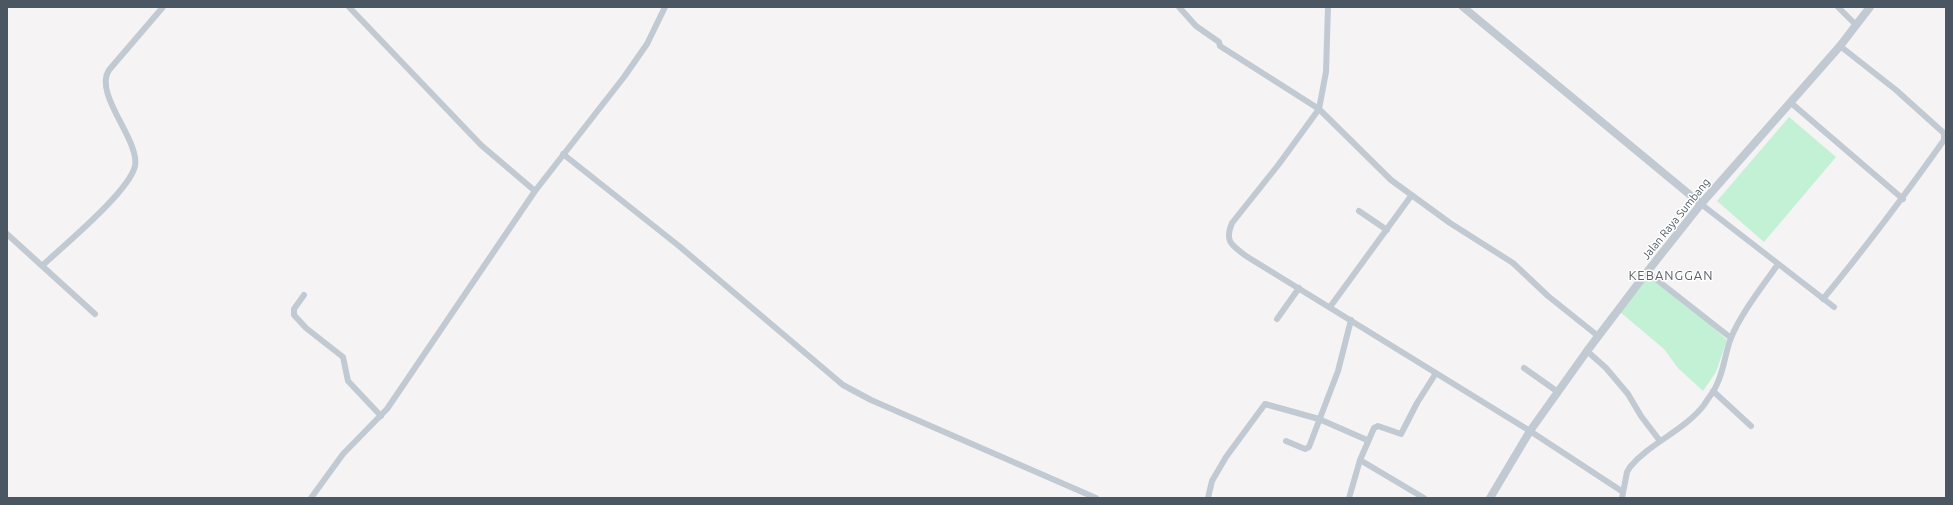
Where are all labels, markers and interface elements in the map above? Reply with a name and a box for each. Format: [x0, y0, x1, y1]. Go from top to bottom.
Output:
street label: Jalan Raya Sumbang [1639, 176, 1713, 262]
district label: KEBANGGAN [1628, 268, 1714, 284]

